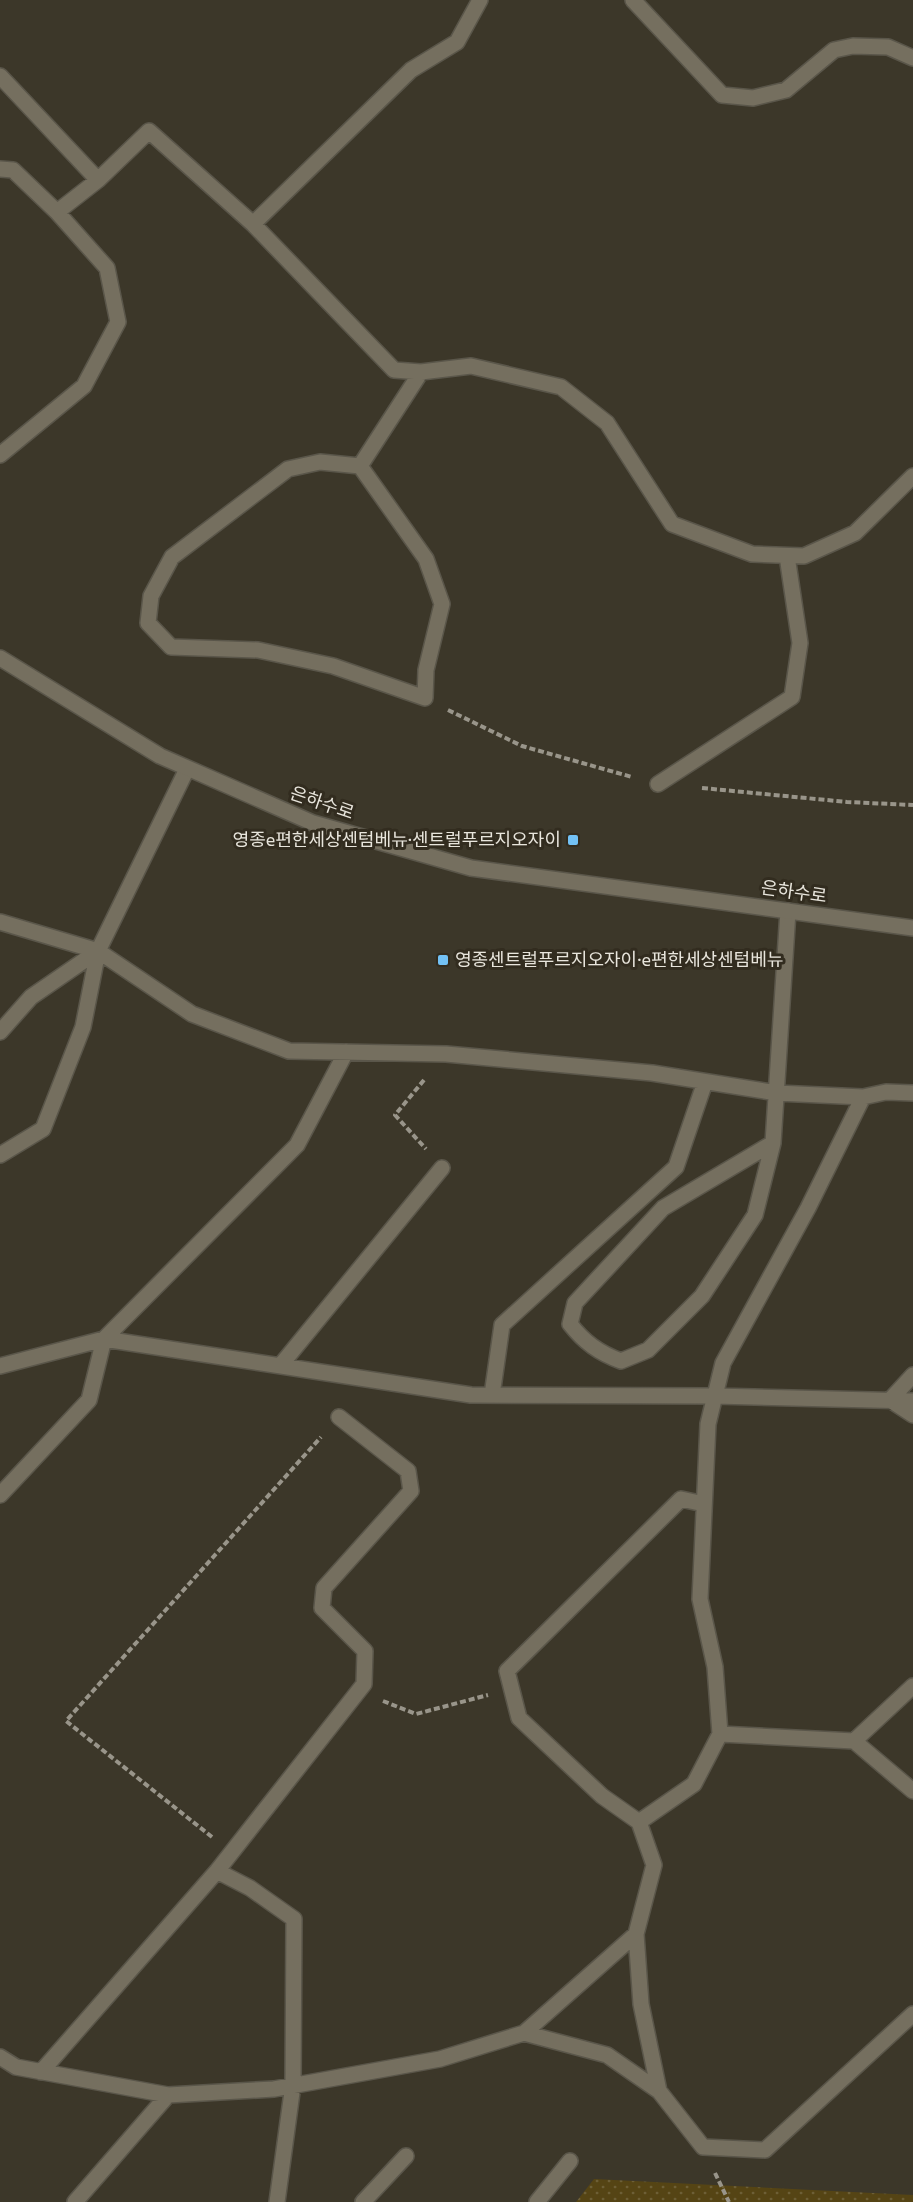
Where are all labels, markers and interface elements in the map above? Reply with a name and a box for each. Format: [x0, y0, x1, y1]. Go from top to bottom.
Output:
street label: 은하수로 [287, 781, 357, 823]
place label: 영종e편한세상센텀베뉴·센트럴푸르지오자이 [233, 828, 561, 850]
marker: 영종e편한세상센텀베뉴·센트럴푸르지오자이 [566, 833, 580, 847]
street label: 은하수로 [760, 876, 828, 907]
place label: 영종센트럴푸르지오자이·e편한세상센텀베뉴 [455, 948, 783, 970]
marker: 영종센트럴푸르지오자이·e편한세상센텀베뉴 [436, 953, 450, 967]

